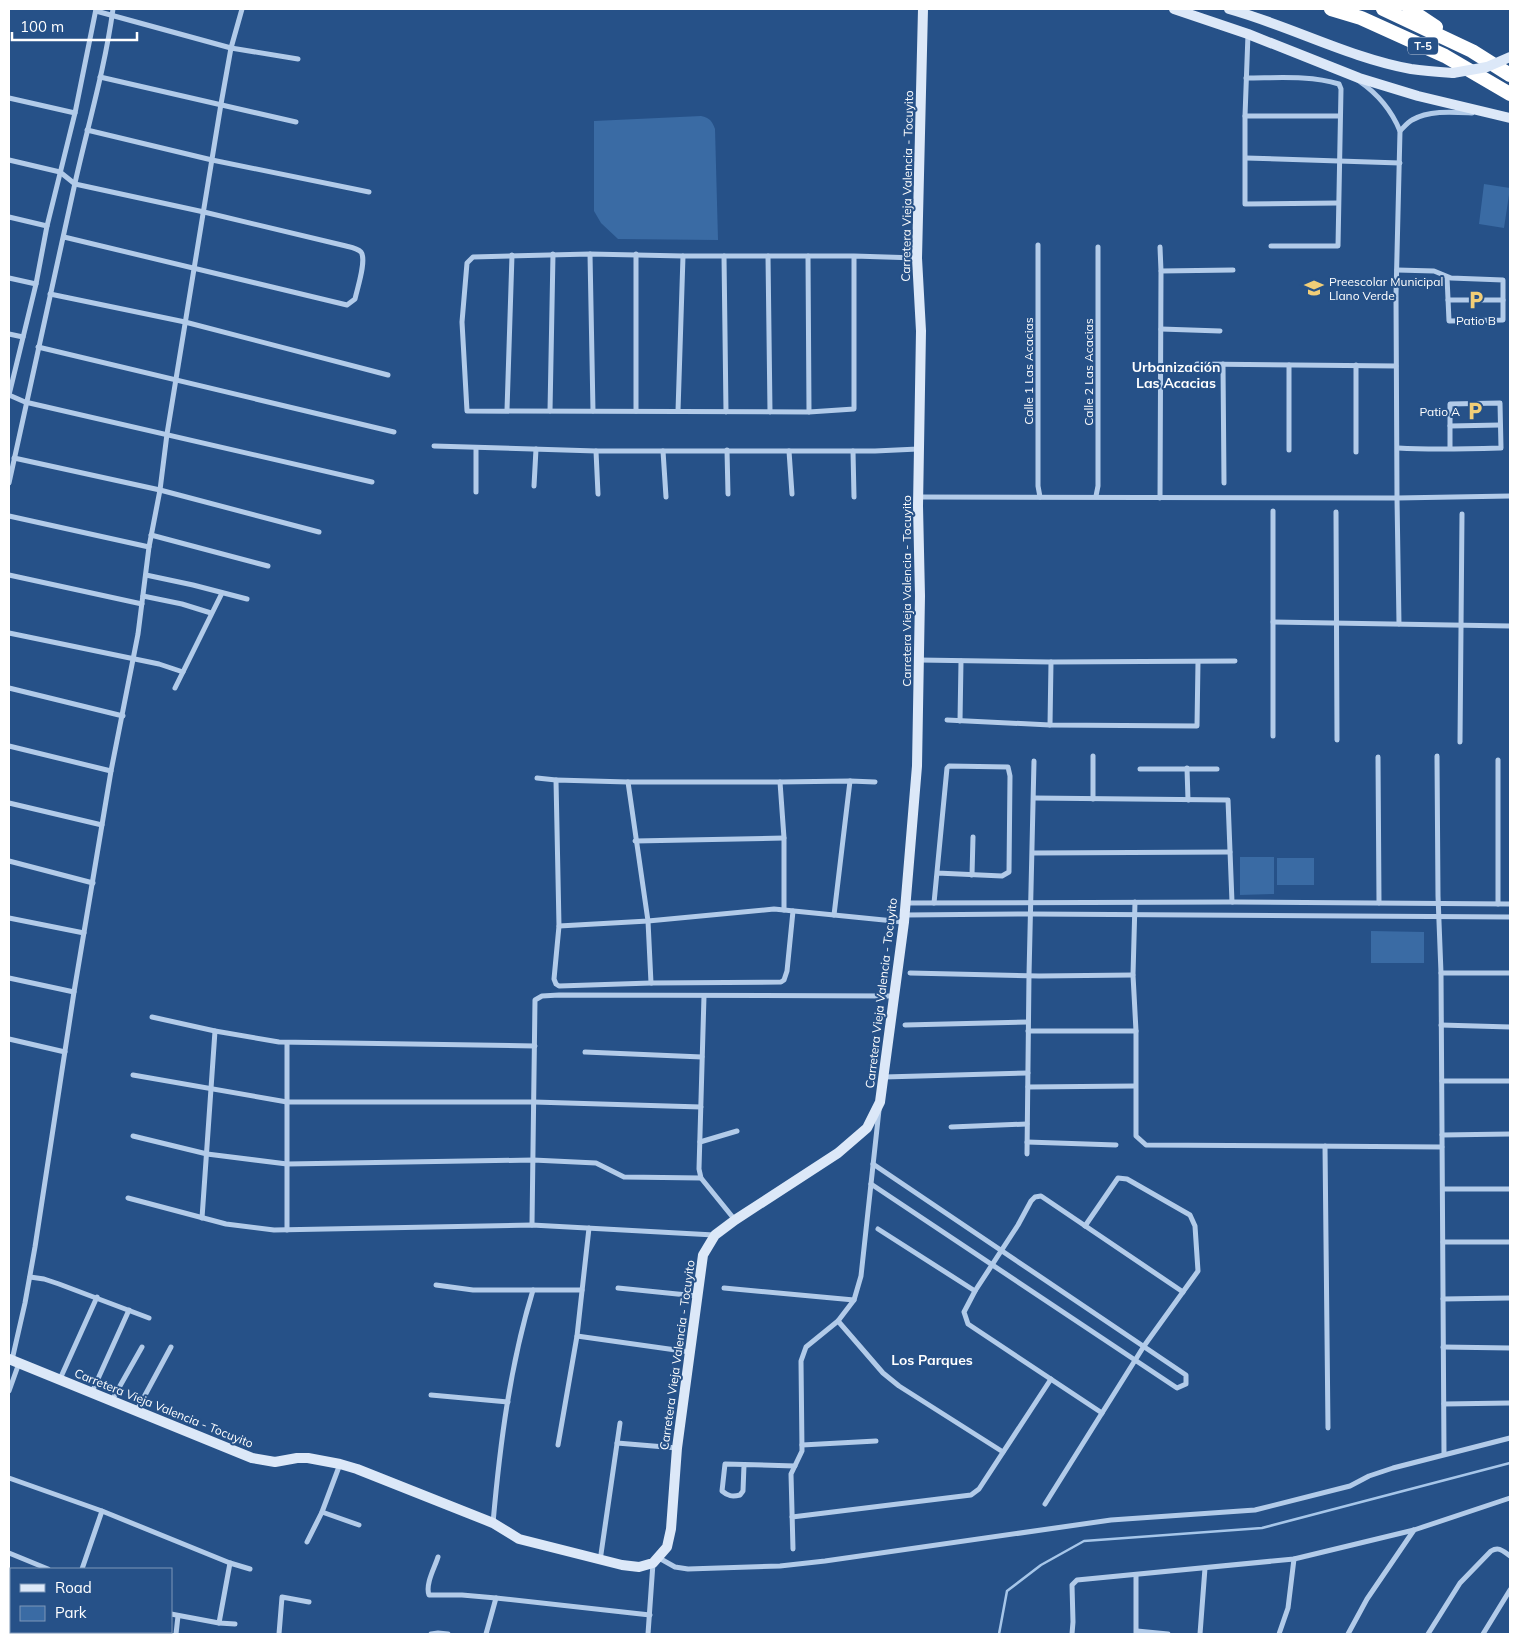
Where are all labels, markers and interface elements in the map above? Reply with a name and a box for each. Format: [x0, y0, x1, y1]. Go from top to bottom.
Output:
scale bar [12, 10, 138, 42]
text: 100 m [20, 17, 64, 36]
road number: T-5 [1408, 37, 1438, 54]
street label: Carretera Vieja Valencia - Tocuyito [898, 90, 916, 282]
place label: Preescolar Municipal Llano Verde [1329, 274, 1443, 303]
school or university icon: Preescolar Municipal Llano Verde [1303, 277, 1325, 299]
parking icon: Patio B [1465, 289, 1487, 311]
place label: Patio B [1456, 313, 1496, 328]
street label: Calle 1 Las Acacias [1021, 317, 1036, 425]
street label: Calle 2 Las Acacias [1081, 318, 1096, 426]
district label: Urbanización Las Acacias [1132, 358, 1220, 392]
parking icon: Patio A [1464, 400, 1486, 422]
place label: Patio A [1419, 404, 1460, 419]
street label: Carretera Vieja Valencia - Tocuyito [899, 495, 914, 687]
street label: Carretera Vieja Valencia - Tocuyito [862, 897, 900, 1089]
street label: Carretera Vieja Valencia - Tocuyito [656, 1259, 698, 1451]
district label: Los Parques [891, 1351, 973, 1369]
street label: Carretera Vieja Valencia - Tocuyito [72, 1365, 256, 1451]
legend [10, 1568, 172, 1633]
text: Road [55, 1578, 92, 1597]
text: Park [55, 1603, 87, 1622]

